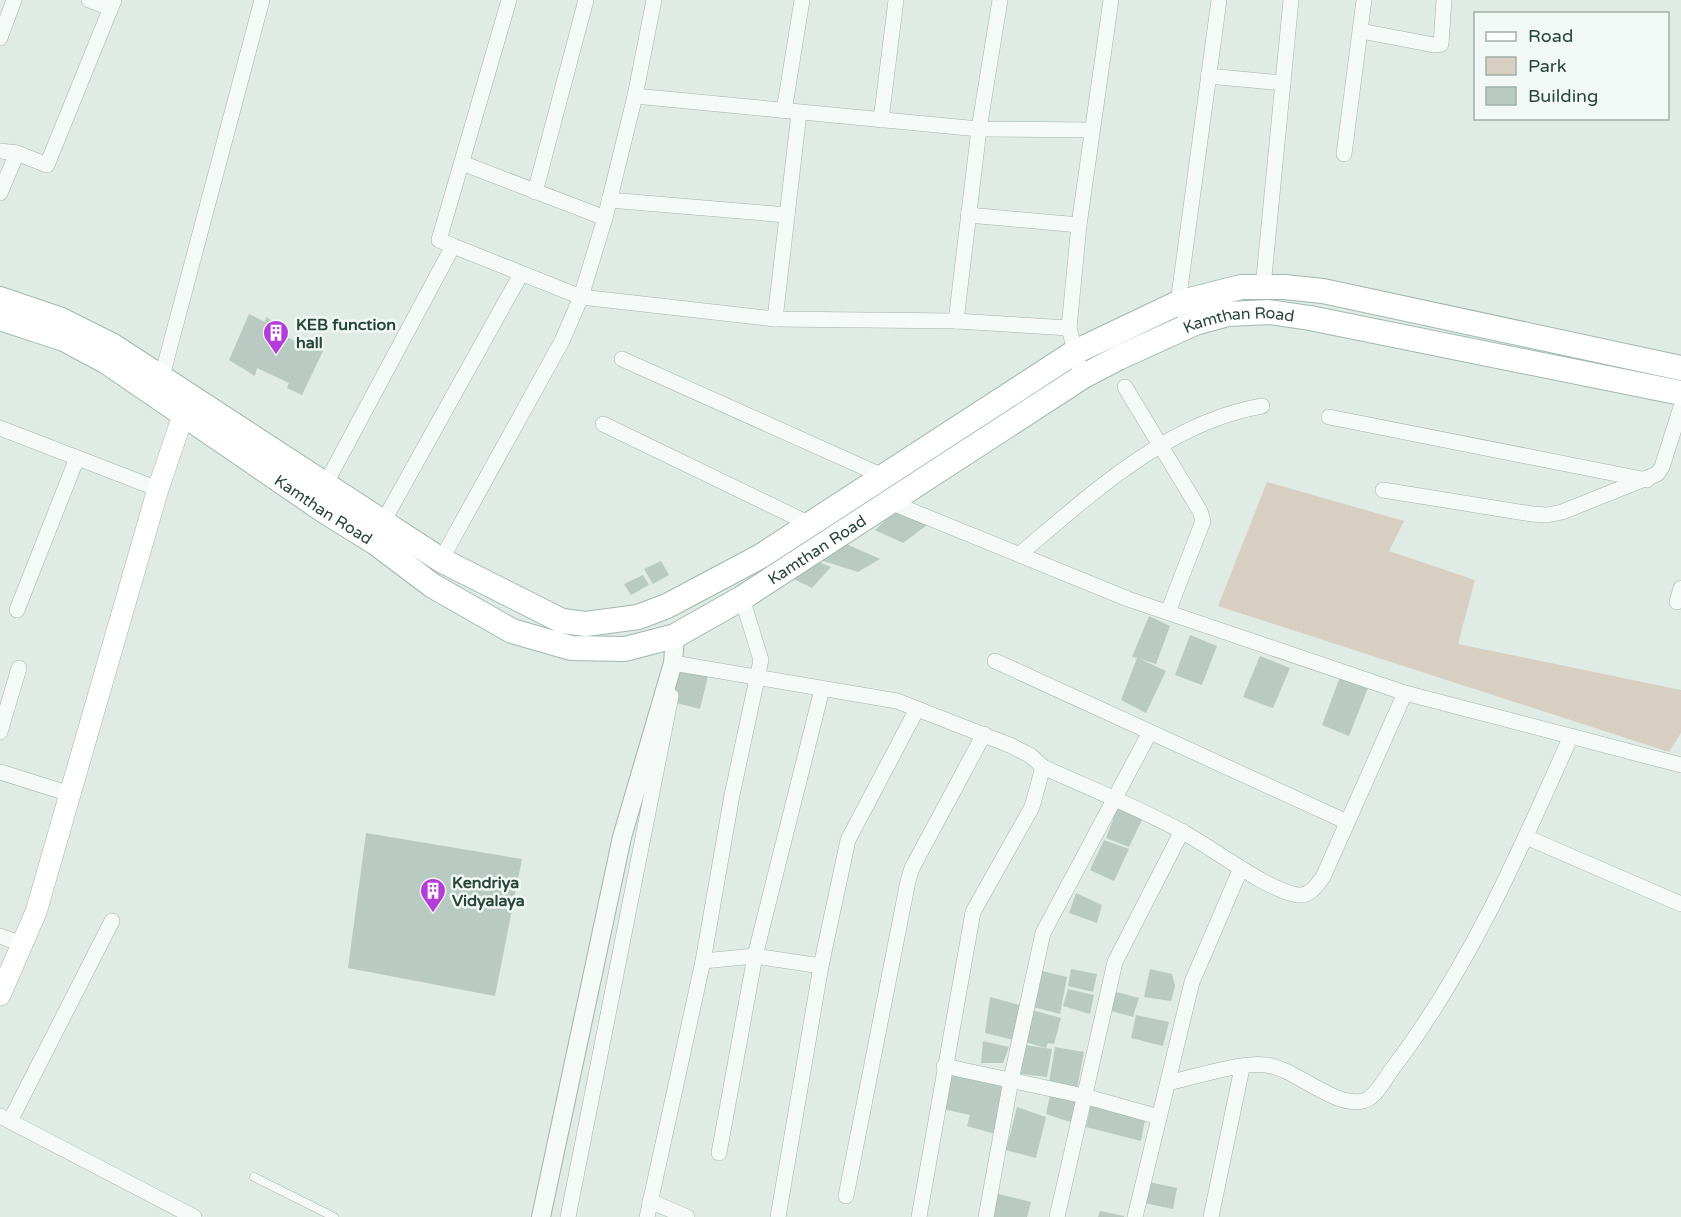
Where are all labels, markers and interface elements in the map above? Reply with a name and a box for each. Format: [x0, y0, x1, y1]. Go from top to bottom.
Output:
legend [1474, 12, 1669, 120]
text: Road [1528, 25, 1573, 47]
text: Park [1528, 55, 1567, 77]
text: Building [1528, 85, 1598, 107]
street label: Kamthan Road [1180, 303, 1296, 338]
place label: KEB function hall [296, 315, 396, 353]
building icon: KEB function hall [261, 318, 291, 356]
street label: Kamthan Road [270, 471, 376, 549]
street label: Kamthan Road [764, 511, 870, 589]
place label: Kendriya Vidyalaya [452, 873, 525, 911]
building icon: Kendriya Vidyalaya [418, 876, 448, 914]

